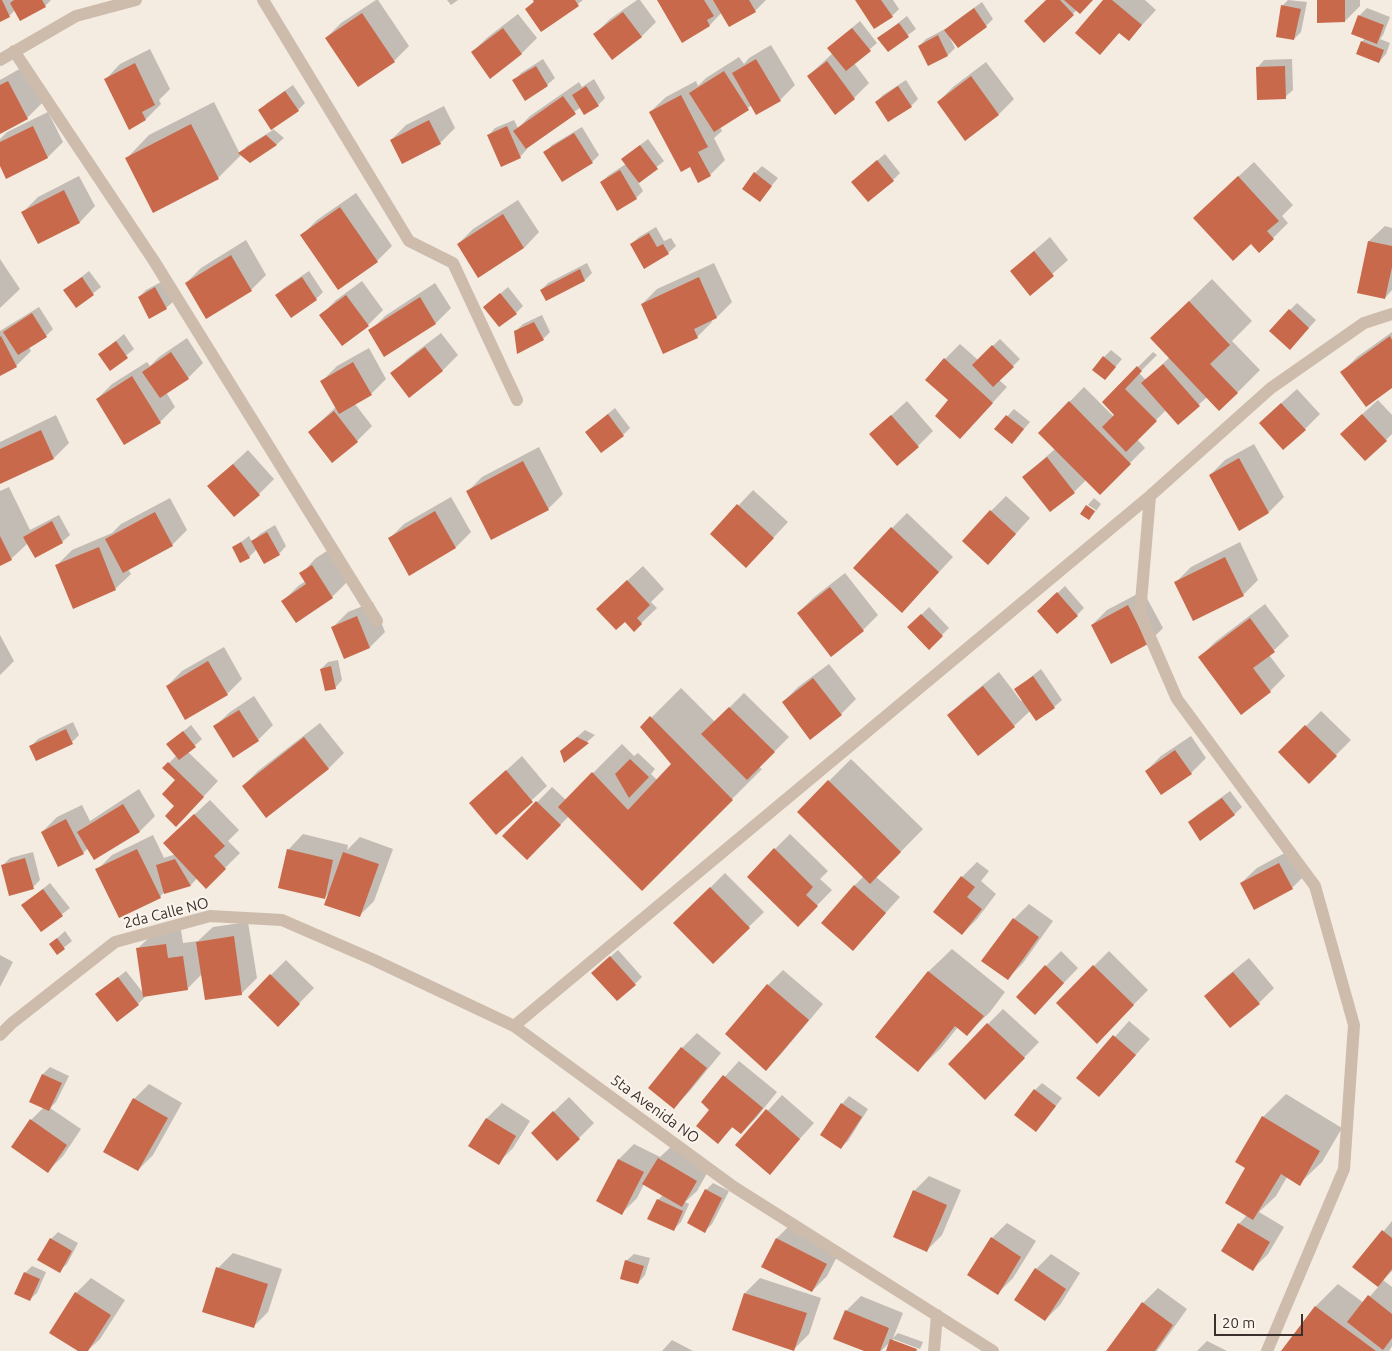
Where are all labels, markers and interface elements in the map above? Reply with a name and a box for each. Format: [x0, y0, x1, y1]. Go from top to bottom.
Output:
street label: 2da Calle NO [122, 894, 210, 932]
street label: 5ta Avenida NO [607, 1071, 703, 1147]
scale bar [1217, 1304, 1306, 1336]
text: 20 m [1222, 1314, 1255, 1331]

